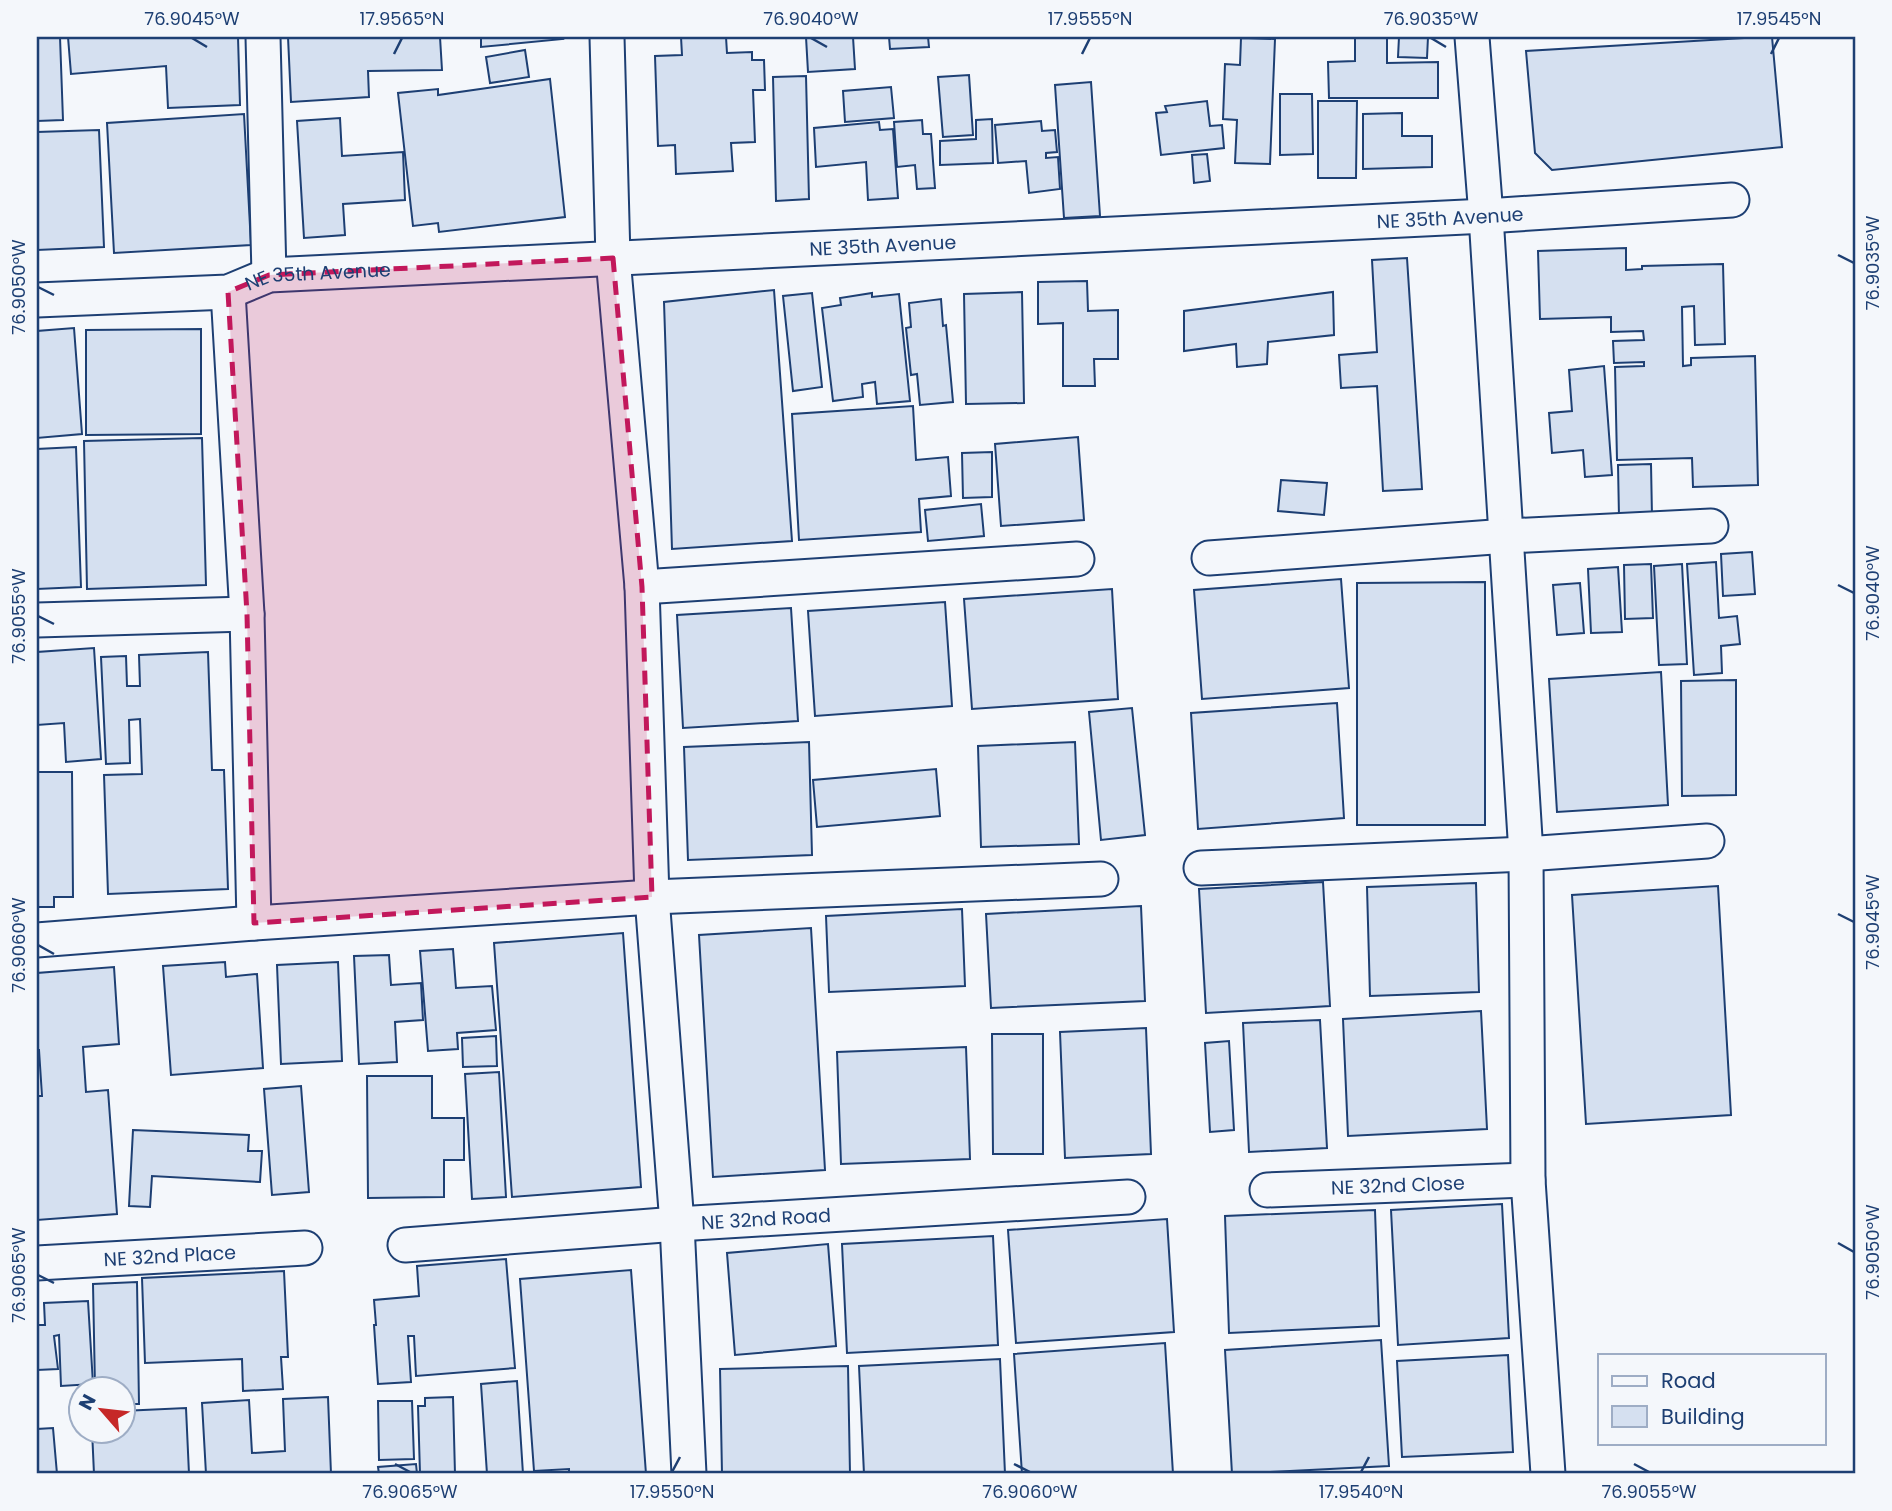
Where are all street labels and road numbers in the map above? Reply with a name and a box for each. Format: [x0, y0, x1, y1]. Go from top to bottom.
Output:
street label: NE 35th Avenue [1376, 200, 1524, 235]
street label: NE 35th Avenue [809, 228, 957, 262]
street label: NE 35th Avenue [241, 256, 391, 297]
street label: NE 32nd Close [1331, 1169, 1465, 1201]
street label: NE 32nd Road [700, 1201, 832, 1236]
street label: NE 32nd Place [103, 1238, 237, 1273]

